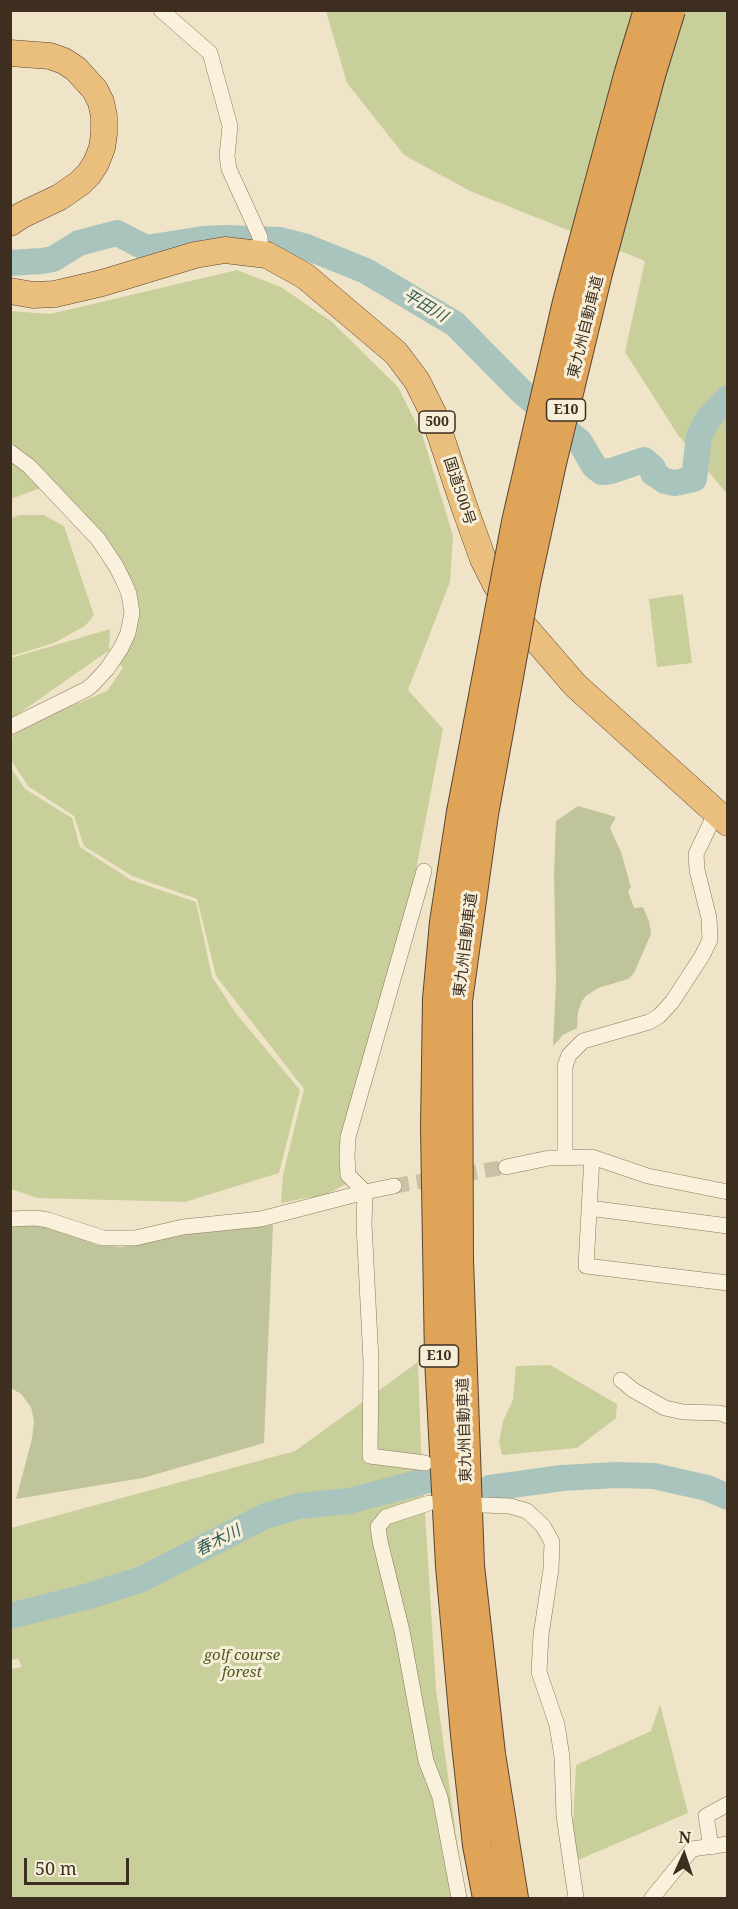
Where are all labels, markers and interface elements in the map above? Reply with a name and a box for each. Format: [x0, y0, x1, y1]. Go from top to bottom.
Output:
street label: 東九州自動車道 [565, 274, 607, 380]
water label: 平田川 [399, 285, 451, 327]
road number: E10 [546, 399, 586, 421]
road number: 500 [419, 411, 455, 433]
street label: 国道500号 [440, 455, 478, 527]
street label: 東九州自動車道 [451, 892, 481, 998]
road number: E10 [420, 1345, 458, 1367]
street label: 東九州自動車道 [454, 1377, 476, 1483]
water label: 春木川 [192, 1522, 244, 1560]
park label: golf course forest [204, 1647, 280, 1682]
north arrow [654, 1825, 714, 1885]
text: N [678, 1826, 692, 1848]
scale bar [27, 1846, 132, 1884]
text: 50 m [35, 1856, 77, 1880]

